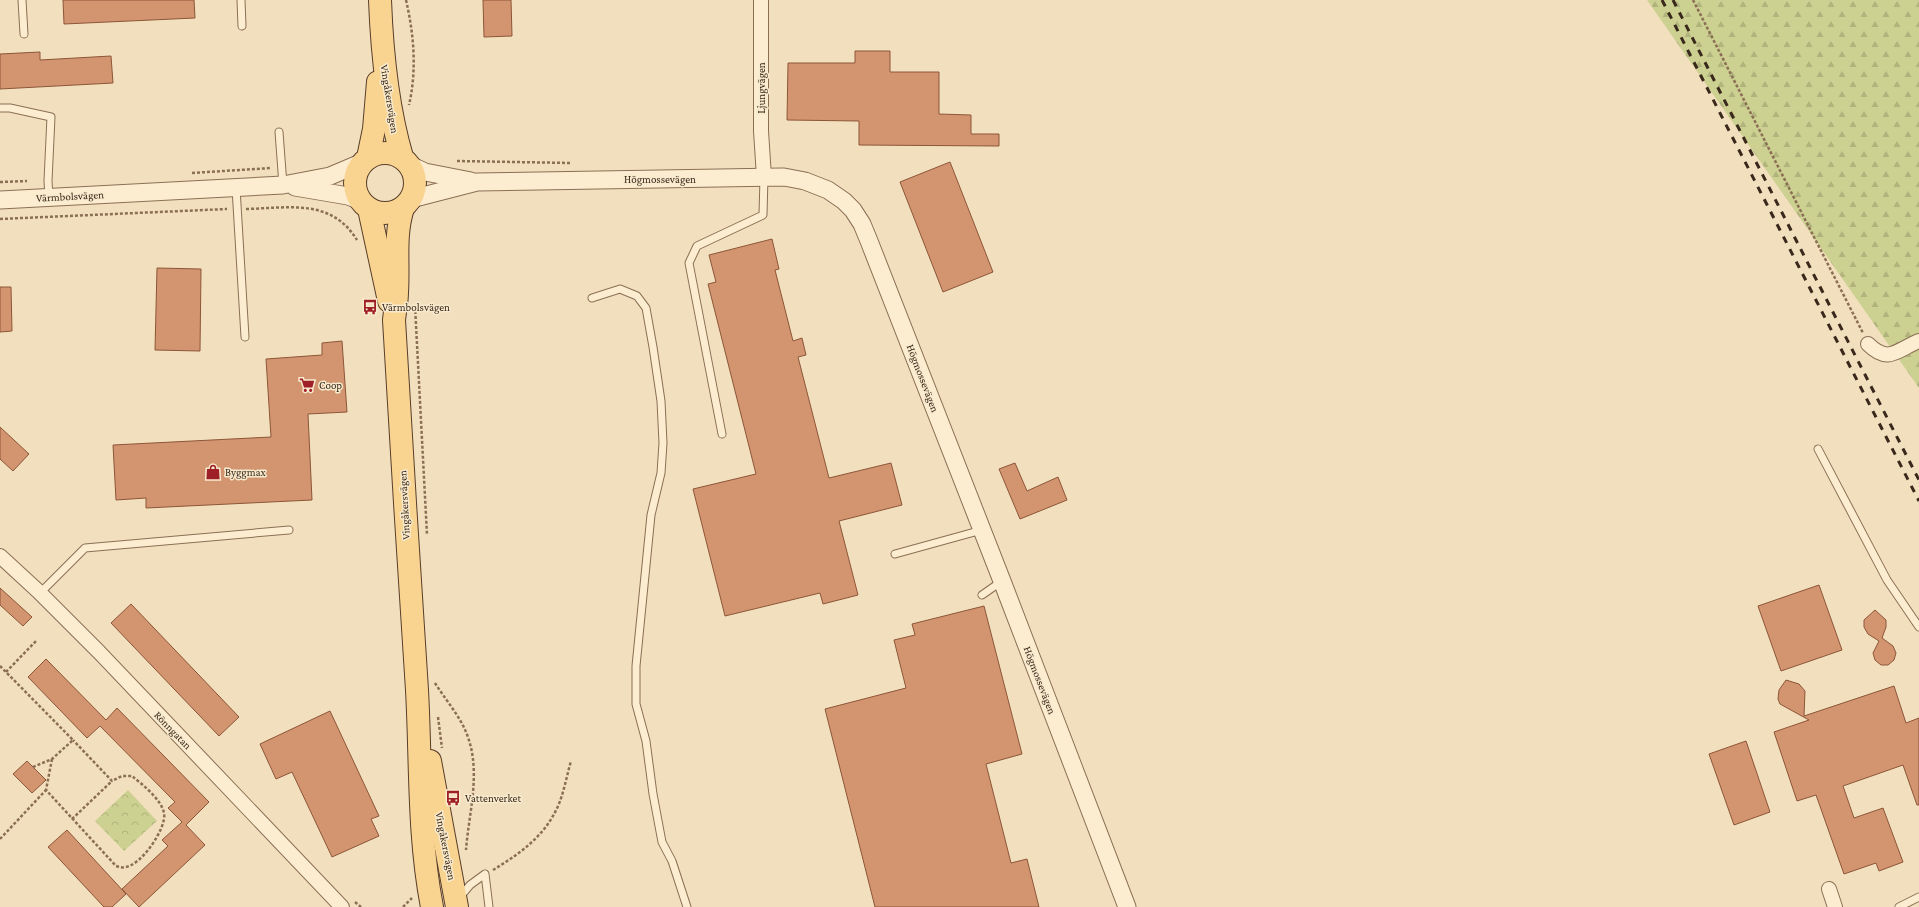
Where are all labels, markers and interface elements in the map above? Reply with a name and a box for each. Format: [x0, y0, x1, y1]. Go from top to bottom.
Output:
street label: Ljungvägen [755, 62, 768, 114]
street label: Vingåkersvägen [378, 64, 401, 134]
street label: Högmossevägen [624, 173, 696, 186]
street label: Värmbolsvägen [36, 188, 104, 205]
bus stop icon: Värmbolsvägen [361, 298, 379, 316]
place label: Värmbolsvägen [382, 301, 450, 314]
street label: Högmossevägen [904, 342, 942, 414]
supermarket icon: Coop [298, 376, 316, 394]
place label: Coop [319, 379, 342, 392]
shop icon: Byggmax [204, 463, 222, 481]
place label: Byggmax [225, 466, 266, 479]
street label: Vingåkersvägen [396, 470, 413, 540]
street label: Högmossevägen [1021, 644, 1059, 716]
street label: Rönngatan [151, 709, 194, 752]
bus stop icon: Vattenverket [444, 789, 462, 807]
place label: Vattenverket [465, 792, 521, 804]
street label: Vingåkersvägen [433, 811, 459, 882]

